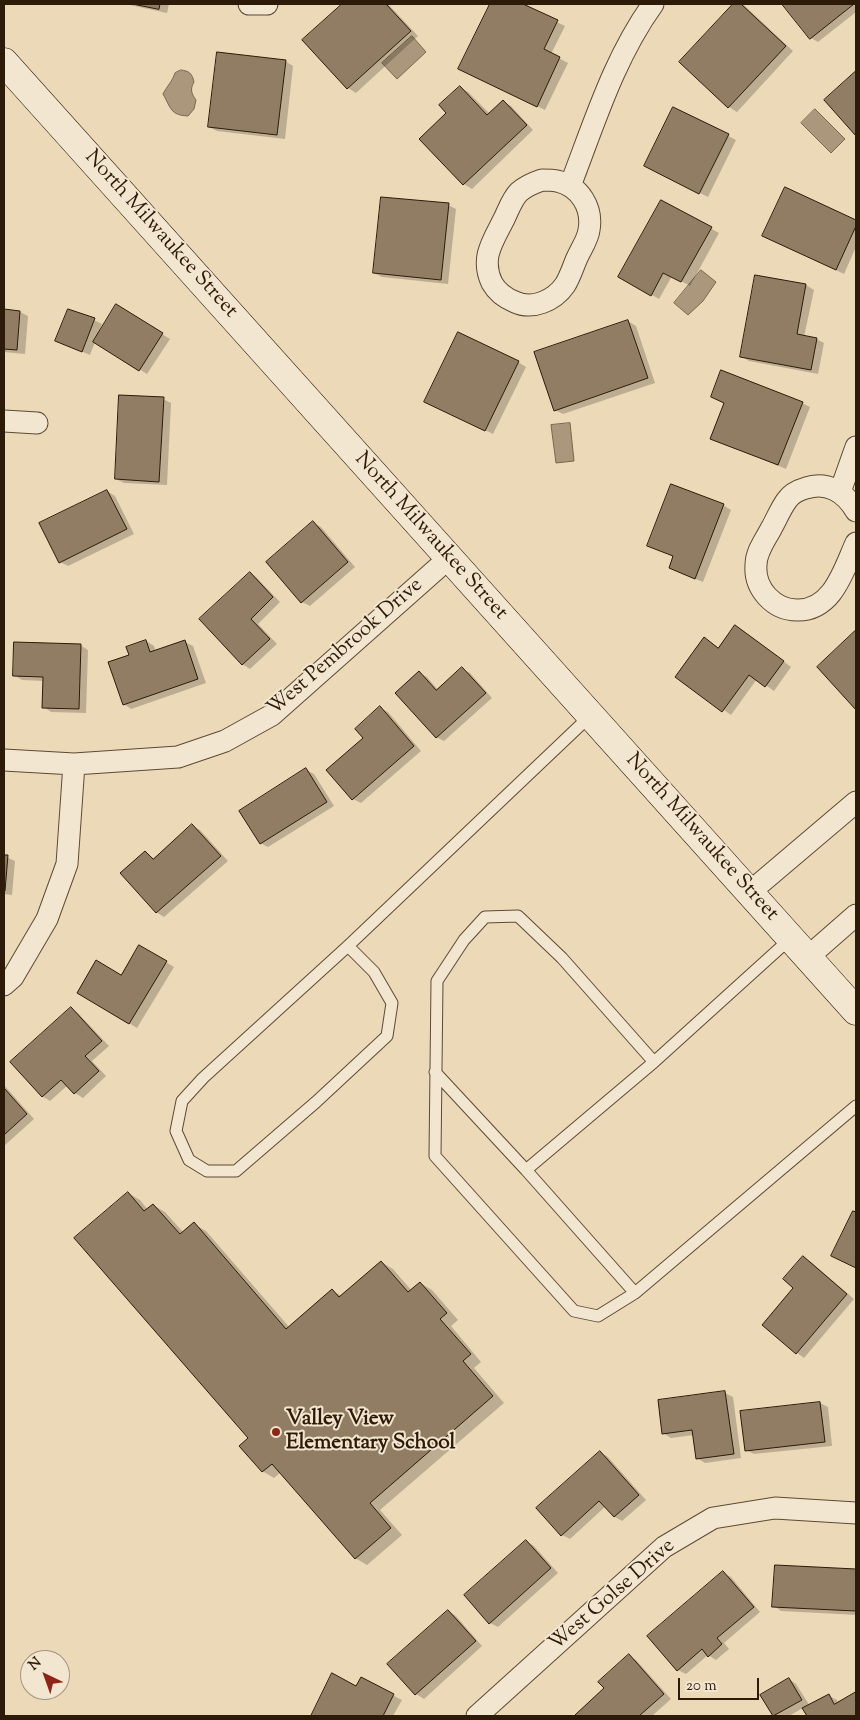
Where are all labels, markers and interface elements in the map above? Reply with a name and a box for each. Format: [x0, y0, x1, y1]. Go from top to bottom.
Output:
street label: North Milwaukee Street [78, 146, 242, 324]
street label: North Milwaukee Street [348, 448, 512, 626]
street label: West Pembrook Drive [263, 574, 429, 722]
street label: North Milwaukee Street [619, 749, 783, 927]
place label: Valley View Elementary School [286, 1407, 455, 1457]
marker: Valley View Elementary School [270, 1426, 282, 1438]
street label: West Golse Drive [545, 1535, 681, 1657]
north arrow [20, 1650, 70, 1700]
text: N [25, 1653, 46, 1676]
scale bar [680, 1668, 761, 1700]
text: 20 m [686, 1676, 717, 1697]

